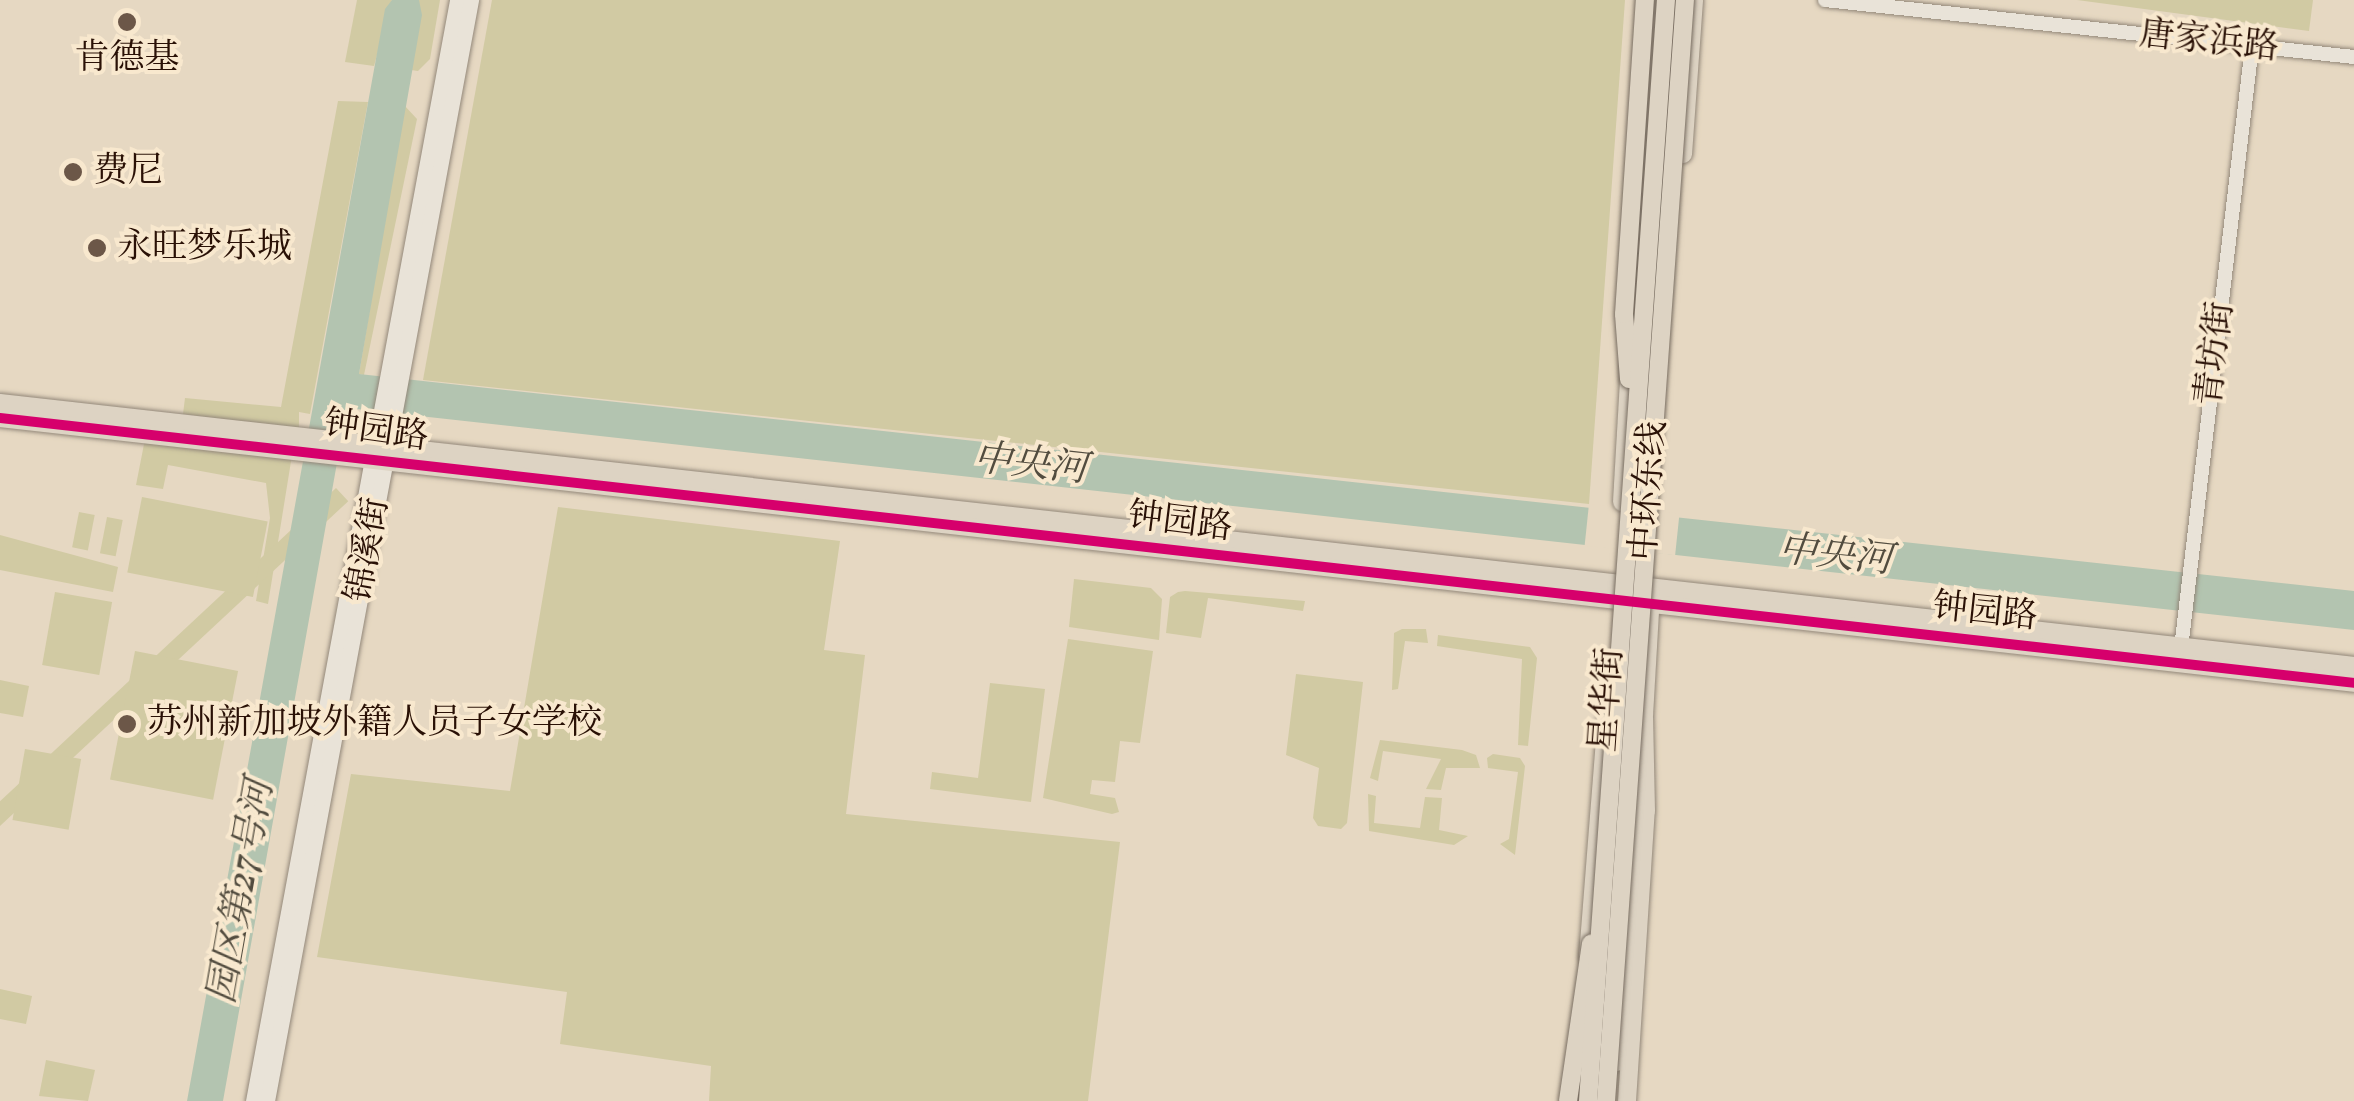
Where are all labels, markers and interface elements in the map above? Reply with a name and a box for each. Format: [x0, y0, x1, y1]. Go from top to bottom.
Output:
marker: 肯德基 [116, 11, 138, 33]
street label: 唐家浜路 [2137, 14, 2281, 70]
place label: 肯德基 [75, 38, 179, 80]
place label: 费尼 [93, 151, 163, 193]
marker: 费尼 [62, 161, 84, 183]
place label: 永旺梦乐城 [117, 227, 292, 269]
marker: 永旺梦乐城 [86, 237, 108, 259]
street label: 青坊街 [2189, 299, 2243, 409]
street label: 钟园路 [321, 404, 431, 460]
street label: 中环东线 [1624, 420, 1676, 562]
water label: 中央河 [971, 437, 1089, 495]
street label: 锦溪街 [339, 495, 399, 605]
street label: 钟园路 [1125, 496, 1235, 550]
water label: 中央河 [1776, 528, 1894, 586]
street label: 钟园路 [1931, 587, 2039, 639]
street label: 星华街 [1583, 646, 1633, 754]
place label: 苏州新加坡外籍人员子女学校 [147, 703, 602, 745]
marker: 苏州新加坡外籍人员子女学校 [116, 713, 138, 735]
water label: 园区第27号河 [201, 777, 285, 1007]

